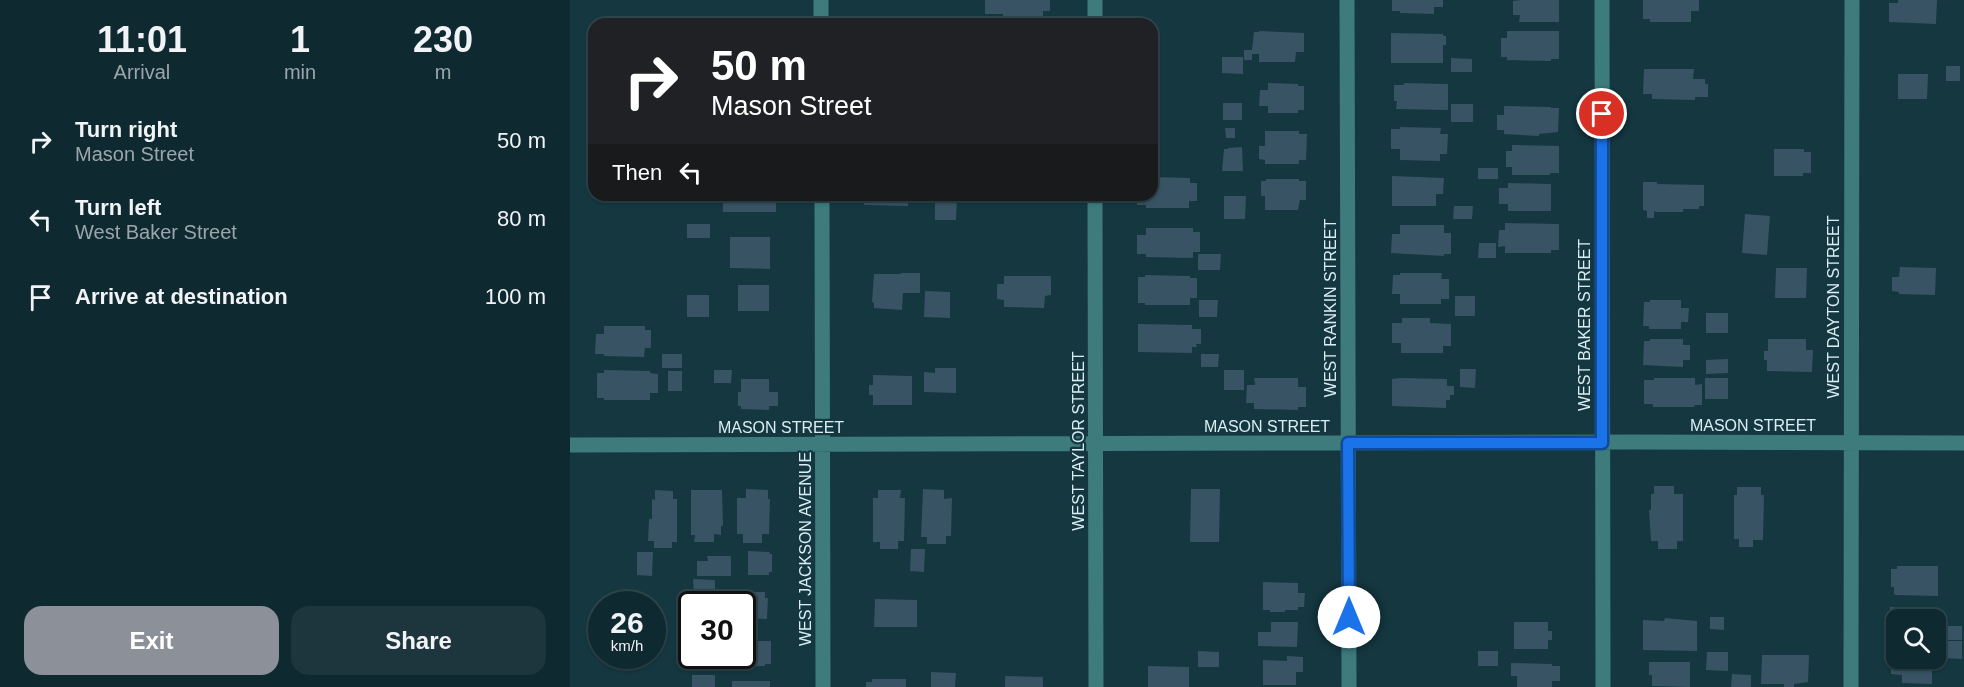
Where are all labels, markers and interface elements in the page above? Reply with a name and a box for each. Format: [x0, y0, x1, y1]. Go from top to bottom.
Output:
text: 11:01 [97, 19, 187, 60]
text: 1 [290, 19, 310, 60]
text: 230 [413, 19, 473, 60]
icon: right [612, 42, 690, 120]
text: 50 m [711, 42, 807, 89]
text: Arrival [114, 61, 170, 83]
text: min [284, 61, 316, 83]
text: m [435, 61, 451, 83]
pin [1576, 88, 1627, 139]
text: Mason Street [711, 91, 872, 121]
icon: arrive [1585, 97, 1618, 130]
text: Turn right [75, 117, 177, 142]
icon: right [24, 125, 57, 158]
text: 50 m [497, 128, 546, 153]
text: Mason Street [75, 143, 194, 165]
icon: left [674, 156, 707, 189]
text: Then [612, 160, 662, 185]
text: Turn left [75, 195, 161, 220]
icon: left [24, 203, 57, 236]
text: 80 m [497, 206, 546, 231]
street label: WEST DAYTON STREET [1825, 215, 1842, 399]
street label: WEST RANKIN STREET [1322, 219, 1339, 397]
text: West Baker Street [75, 221, 237, 243]
street label: WEST BAKER STREET [1576, 239, 1593, 411]
icon: arrive [24, 281, 57, 314]
text: Arrive at destination [75, 284, 288, 309]
text: 100 m [485, 284, 546, 309]
street label: WEST TAYLOR STREET [1070, 351, 1087, 531]
street label: MASON STREET [1690, 417, 1816, 434]
street label: MASON STREET [1204, 418, 1330, 435]
street label: MASON STREET [718, 419, 844, 436]
street label: WEST JACKSON AVENUE [797, 452, 814, 646]
position arrow [1317, 585, 1381, 649]
speed limit sign: 30 [678, 591, 756, 669]
button: Exit [24, 606, 279, 675]
button: Share [291, 606, 546, 675]
text: 26 [610, 606, 644, 639]
map controls [1886, 609, 1946, 669]
button: search [1886, 609, 1946, 669]
text: km/h [611, 637, 643, 654]

